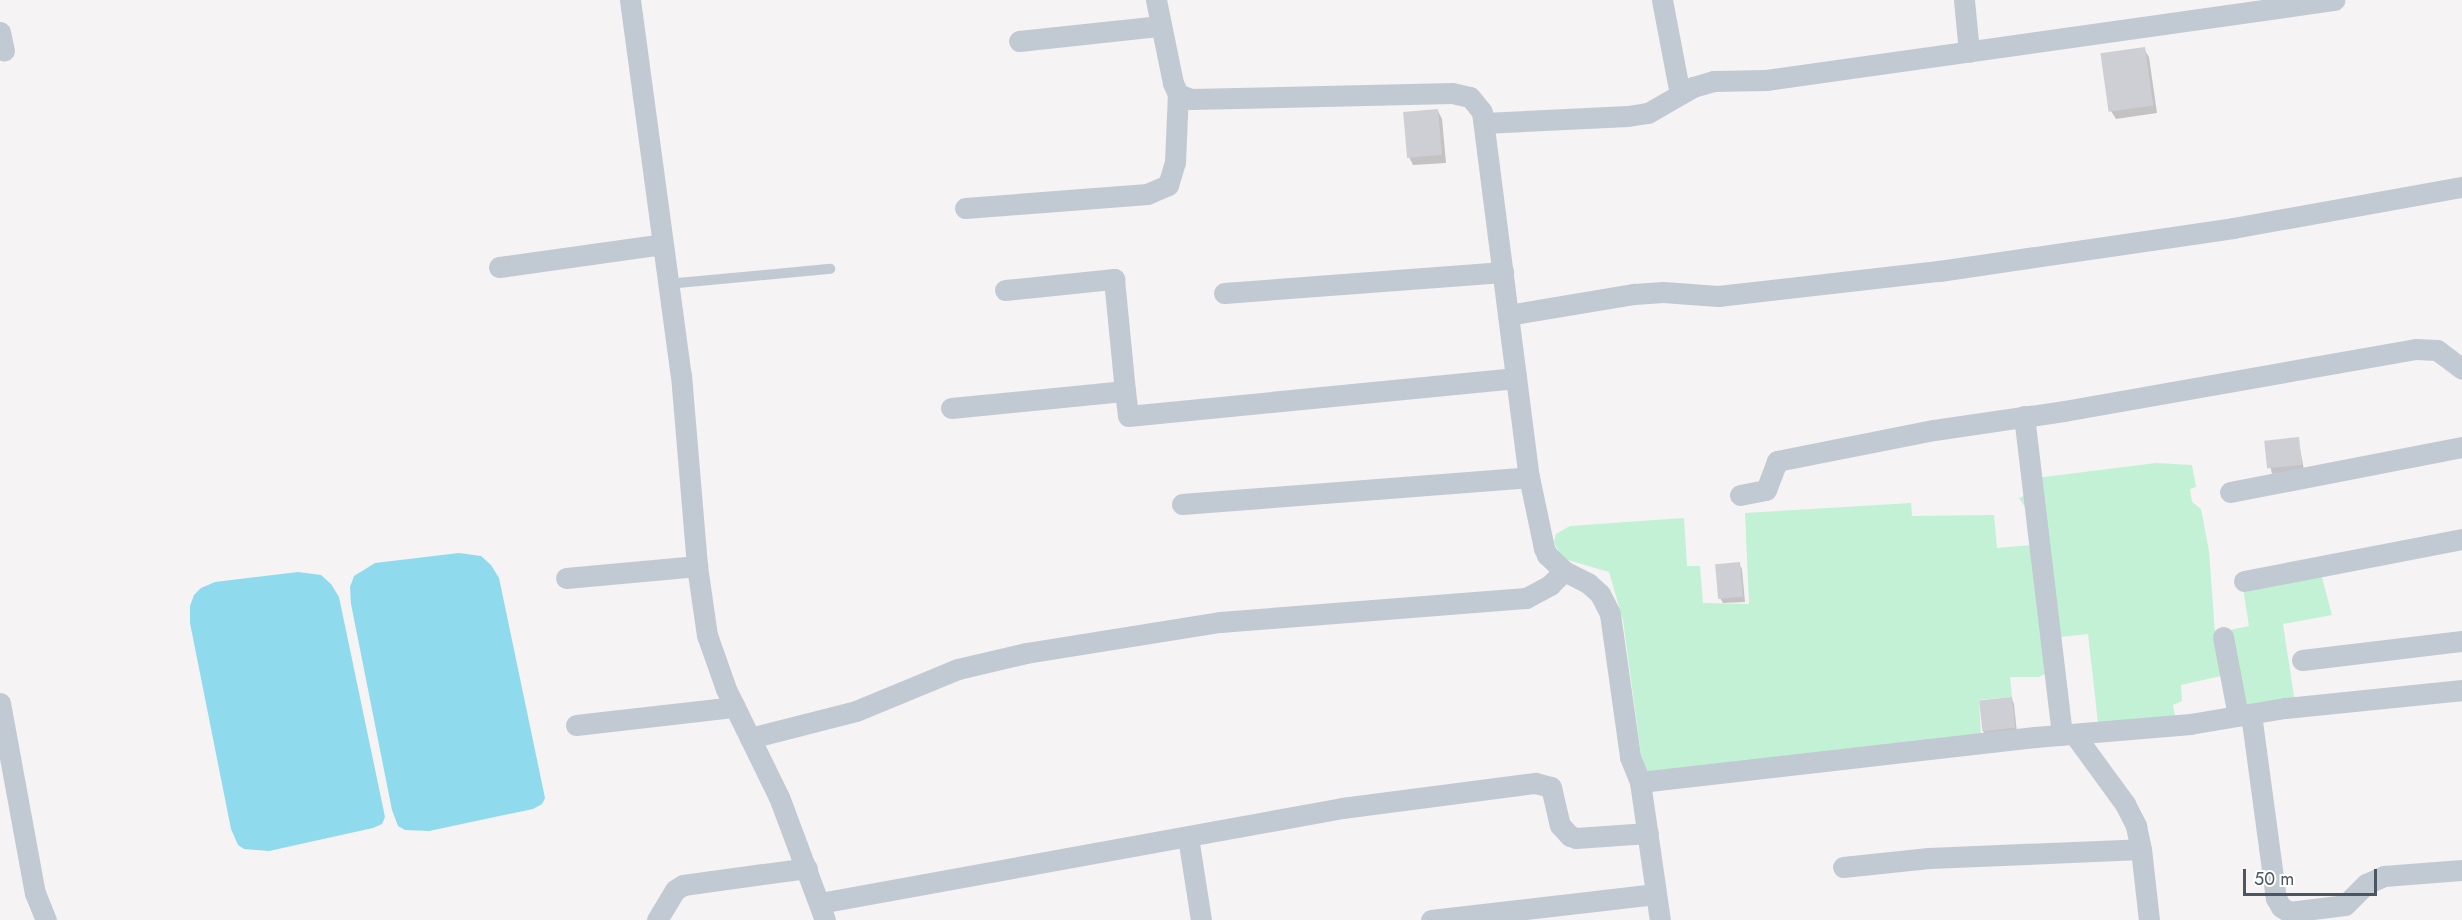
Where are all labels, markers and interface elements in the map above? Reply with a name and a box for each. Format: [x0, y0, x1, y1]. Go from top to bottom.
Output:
scale bar [2246, 857, 2380, 895]
text: 50 m [2254, 866, 2294, 892]

